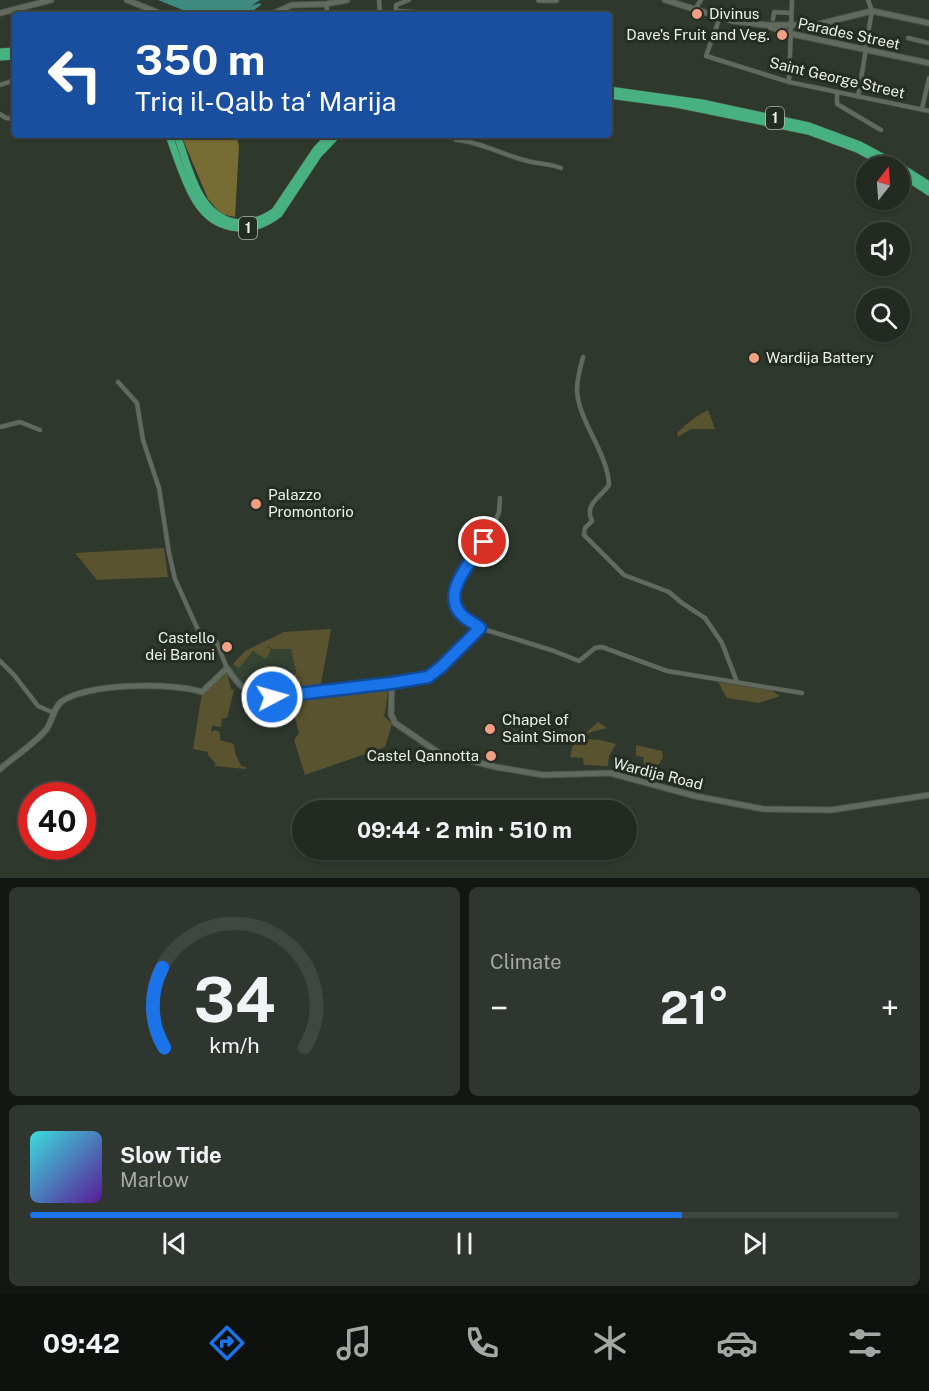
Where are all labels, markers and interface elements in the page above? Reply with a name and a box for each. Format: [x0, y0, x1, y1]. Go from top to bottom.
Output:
place label: Divinus [709, 5, 759, 22]
marker: Divinus [690, 7, 704, 21]
street label: Parades Street [796, 14, 902, 53]
place label: Dave's Fruit and Veg. [626, 26, 770, 43]
marker: Dave's Fruit and Veg. [775, 28, 789, 42]
text: 350 m [135, 35, 265, 84]
icon: left [36, 36, 114, 114]
street label: Saint George Street [768, 54, 907, 101]
text: Triq il-Qalb ta‘ Marija [135, 85, 397, 117]
road number: 1 [766, 107, 784, 129]
north arrow [856, 156, 910, 210]
map controls [856, 156, 910, 342]
road number: 1 [239, 217, 257, 239]
button: sound [856, 222, 910, 276]
button: search [856, 288, 910, 342]
place label: Wardija Battery [766, 349, 874, 366]
marker: Wardija Battery [747, 351, 761, 365]
place label: Palazzo Promontorio [268, 486, 354, 520]
marker: Palazzo Promontorio [249, 497, 263, 511]
pin [458, 516, 509, 567]
icon: arrive [467, 525, 500, 558]
place label: Castello dei Baroni [145, 629, 215, 663]
marker: Castello dei Baroni [220, 640, 234, 654]
position arrow [240, 665, 304, 729]
place label: Chapel of Saint Simon [502, 711, 586, 745]
marker: Chapel of Saint Simon [483, 722, 497, 736]
place label: Castel Qannotta [367, 747, 479, 764]
marker: Castel Qannotta [484, 749, 498, 763]
street label: Wardija Road [611, 754, 705, 793]
speed limit sign: 40 [18, 782, 96, 860]
text: 09:44 · 2 min · 510 m [357, 817, 572, 843]
text: Climate [490, 950, 562, 974]
text: 34 [193, 963, 276, 1036]
text: 21° [660, 981, 729, 1034]
text: − [490, 989, 508, 1027]
text: + [881, 989, 899, 1027]
text: km/h [209, 1034, 260, 1059]
text: Slow Tide [120, 1142, 222, 1168]
text: Marlow [120, 1168, 189, 1192]
icon: previous [158, 1227, 191, 1260]
icon: pause [448, 1227, 481, 1260]
icon: next [738, 1227, 771, 1260]
icon: directions [206, 1322, 248, 1364]
icon: music [333, 1322, 375, 1364]
icon: phone [461, 1322, 503, 1364]
icon: climate [589, 1322, 631, 1364]
icon: car [716, 1322, 758, 1364]
icon: filters [844, 1322, 886, 1364]
text: 09:42 [43, 1327, 120, 1359]

